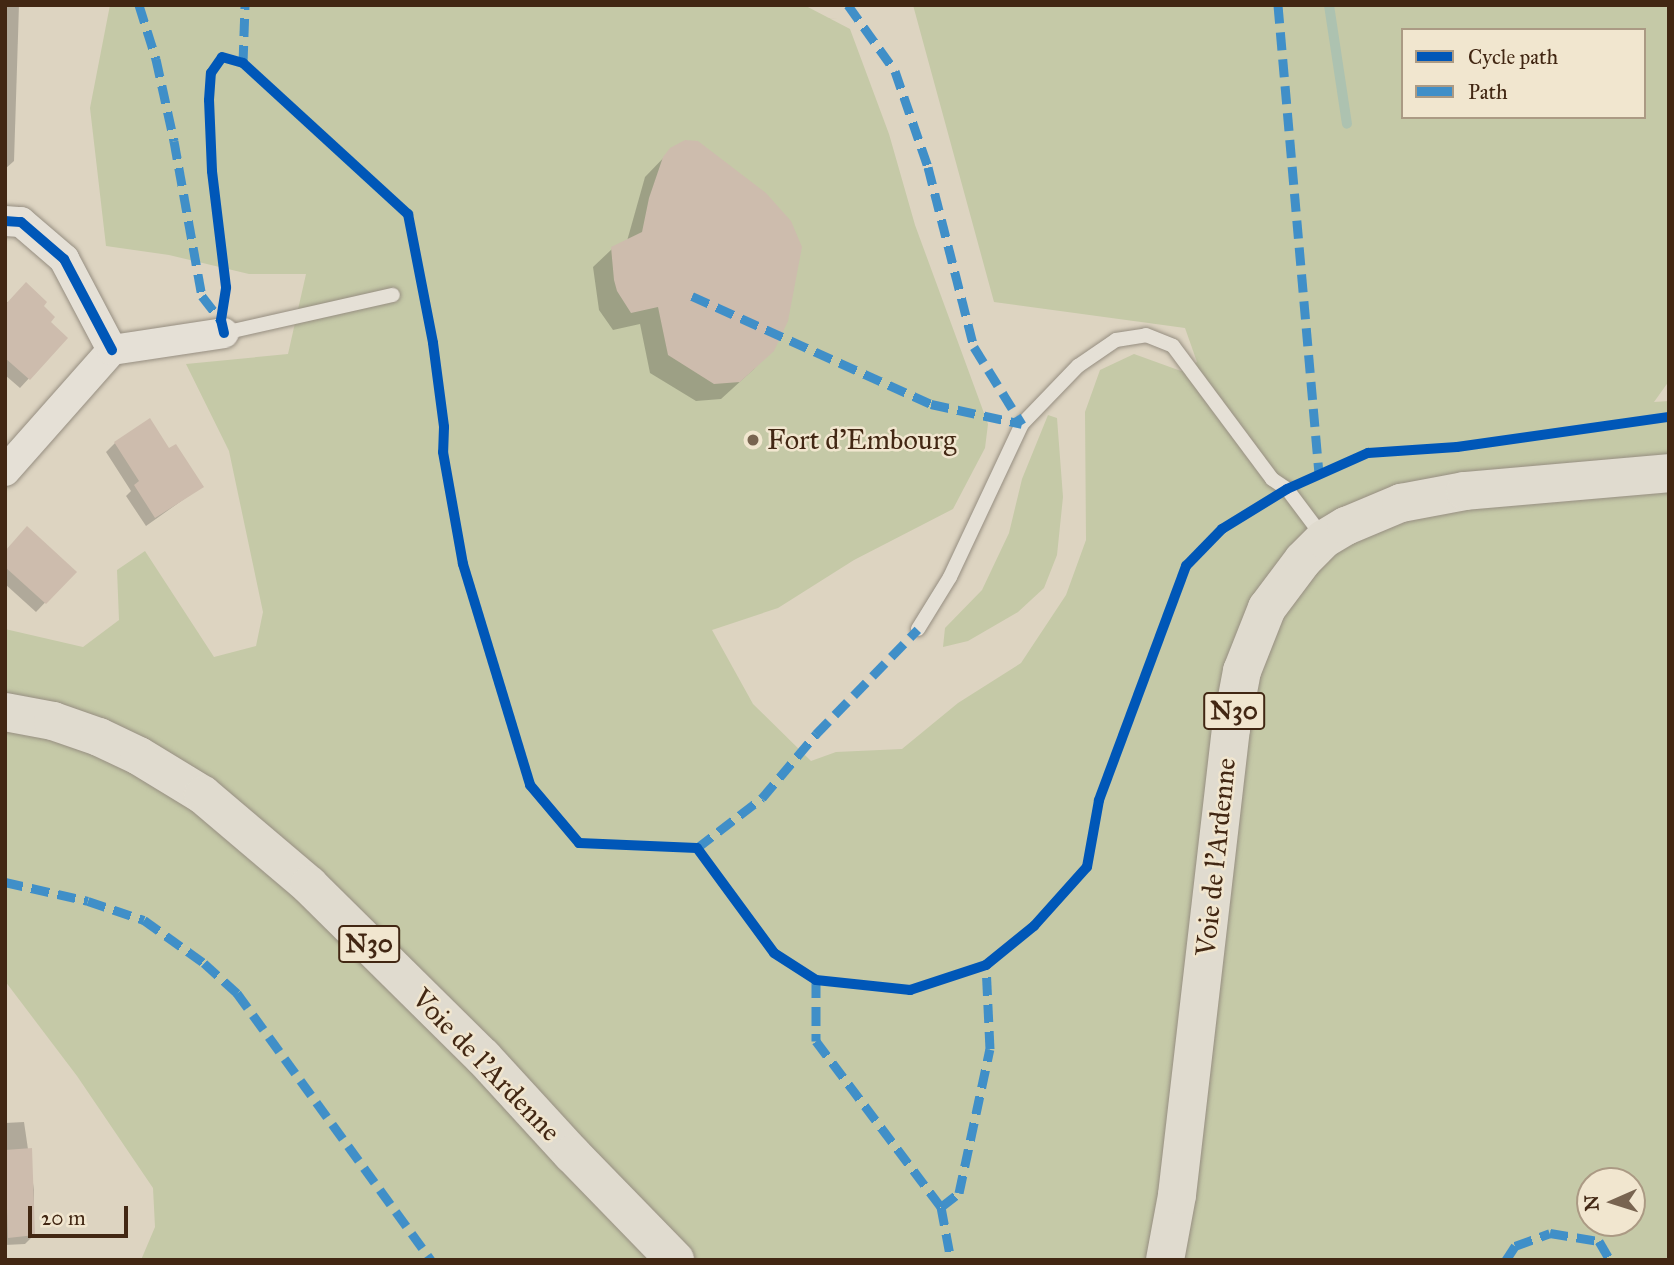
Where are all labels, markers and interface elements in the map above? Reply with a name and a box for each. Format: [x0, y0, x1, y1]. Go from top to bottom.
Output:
legend [1401, 28, 1646, 119]
text: Cycle path [1468, 44, 1558, 70]
text: Path [1468, 79, 1508, 105]
place label: Fort d'Embourg [767, 423, 956, 457]
marker: Fort d'Embourg [745, 432, 761, 448]
road number: N30 [1202, 688, 1266, 734]
street label: Voie de l'Ardenne [1189, 756, 1243, 958]
road number: N30 [338, 922, 400, 967]
street label: Voie de l'Ardenne [405, 982, 567, 1148]
north arrow [1576, 1167, 1646, 1237]
scale bar [32, 1192, 131, 1236]
text: N [1580, 1194, 1603, 1212]
text: 20 m [41, 1205, 86, 1231]

